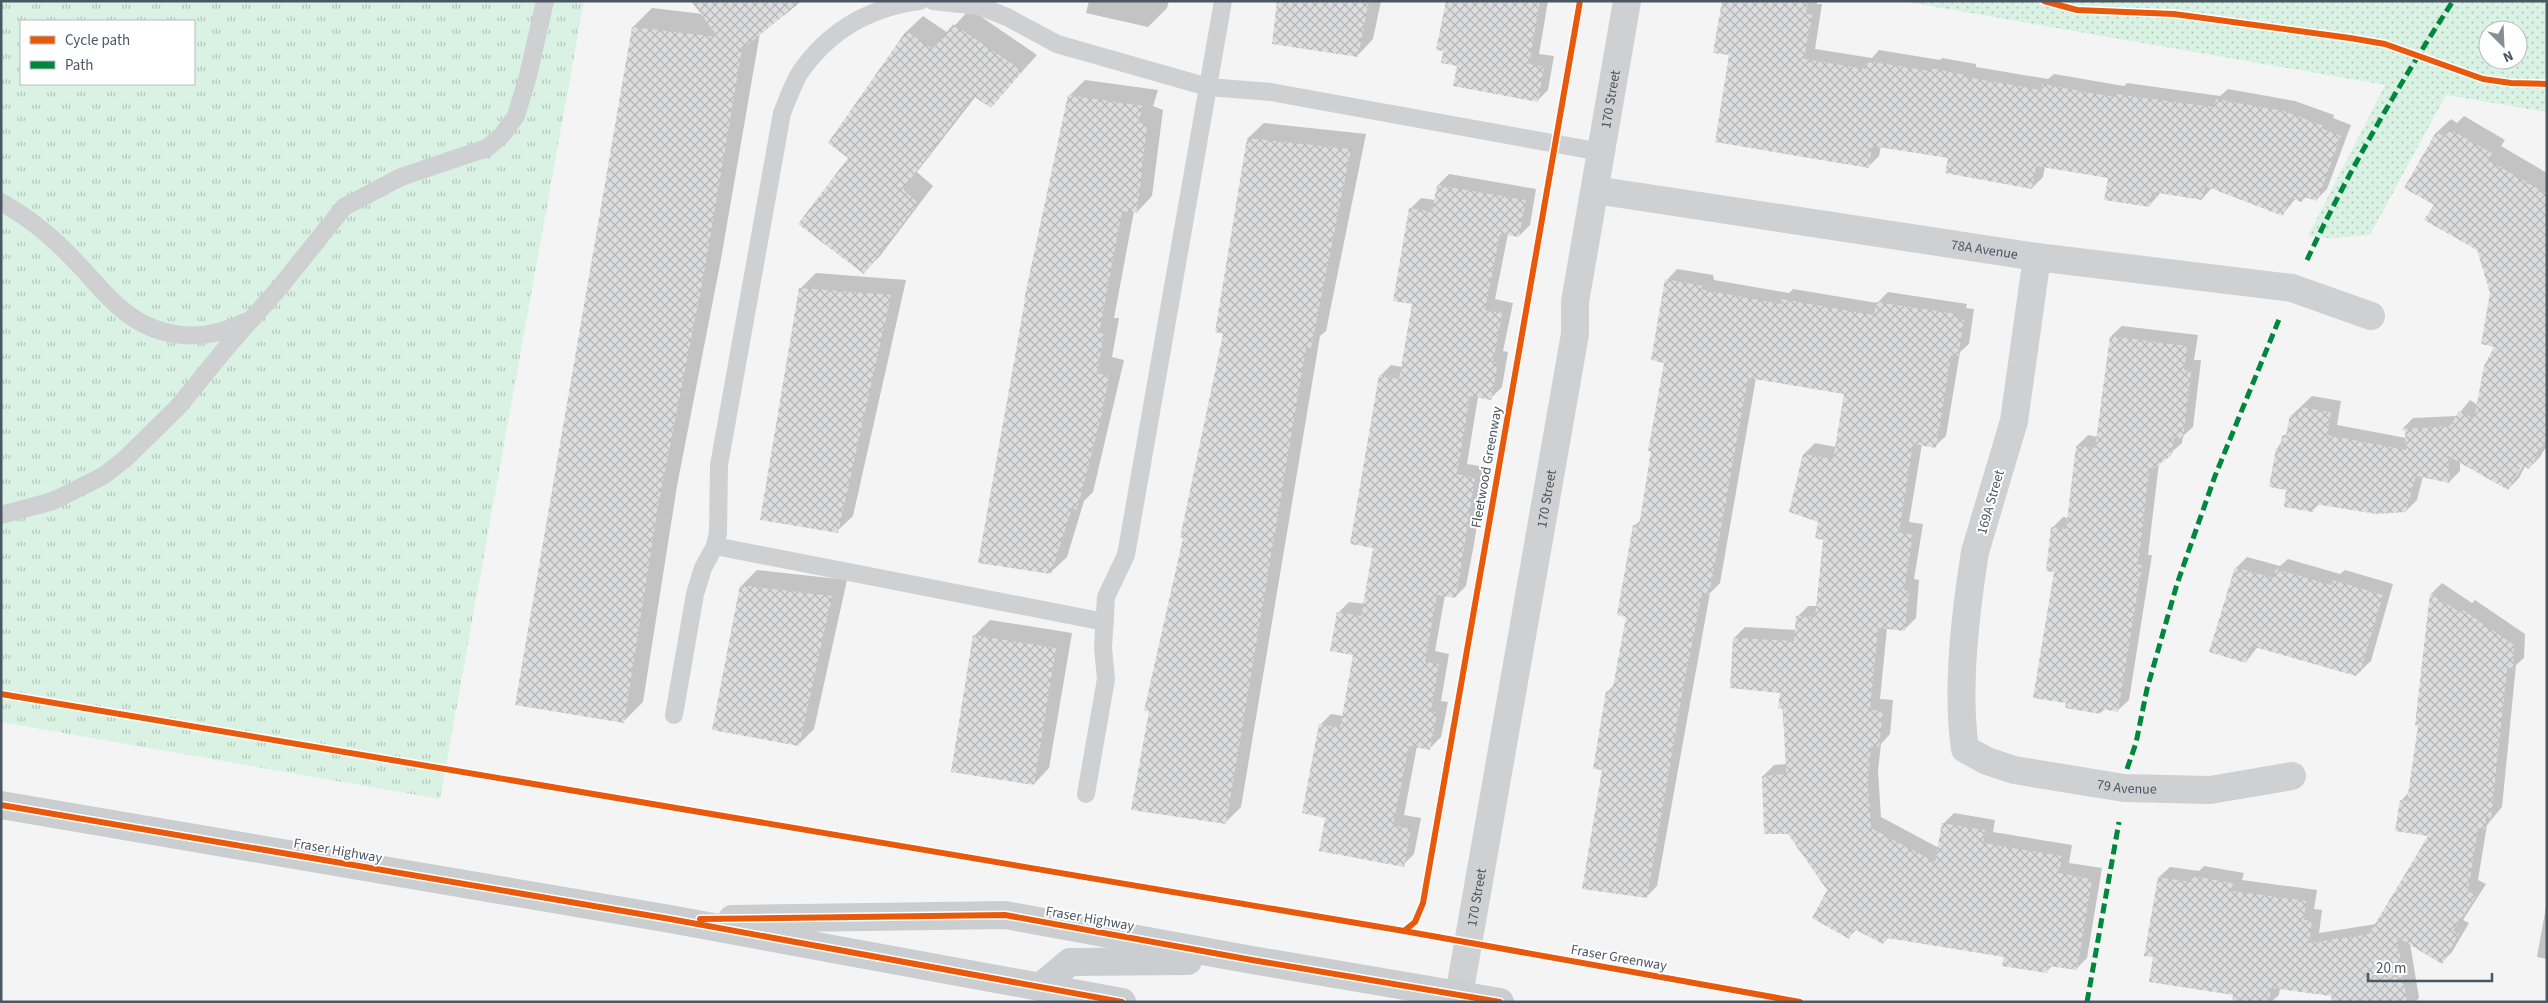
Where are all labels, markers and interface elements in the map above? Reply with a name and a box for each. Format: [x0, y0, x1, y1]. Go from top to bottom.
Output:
legend [20, 20, 195, 85]
north arrow [2478, 20, 2528, 70]
text: Cycle path [65, 30, 130, 51]
text: N [2500, 45, 2516, 67]
text: Path [65, 55, 93, 76]
street label: 170 Street [1596, 68, 1626, 130]
street label: 78A Avenue [1950, 235, 2019, 265]
street label: Fleetwood Greenway [1466, 404, 1508, 530]
street label: 169A Street [1972, 467, 2010, 537]
street label: 170 Street [1532, 468, 1562, 529]
street label: 79 Avenue [2095, 775, 2157, 800]
street label: Fraser Highway [292, 833, 384, 869]
street label: 170 Street [1462, 867, 1492, 928]
street label: Fraser Highway [1044, 901, 1136, 937]
street label: Fraser Greenway [1569, 940, 1669, 976]
scale bar [2368, 950, 2492, 982]
text: 20 m [2376, 958, 2406, 979]

